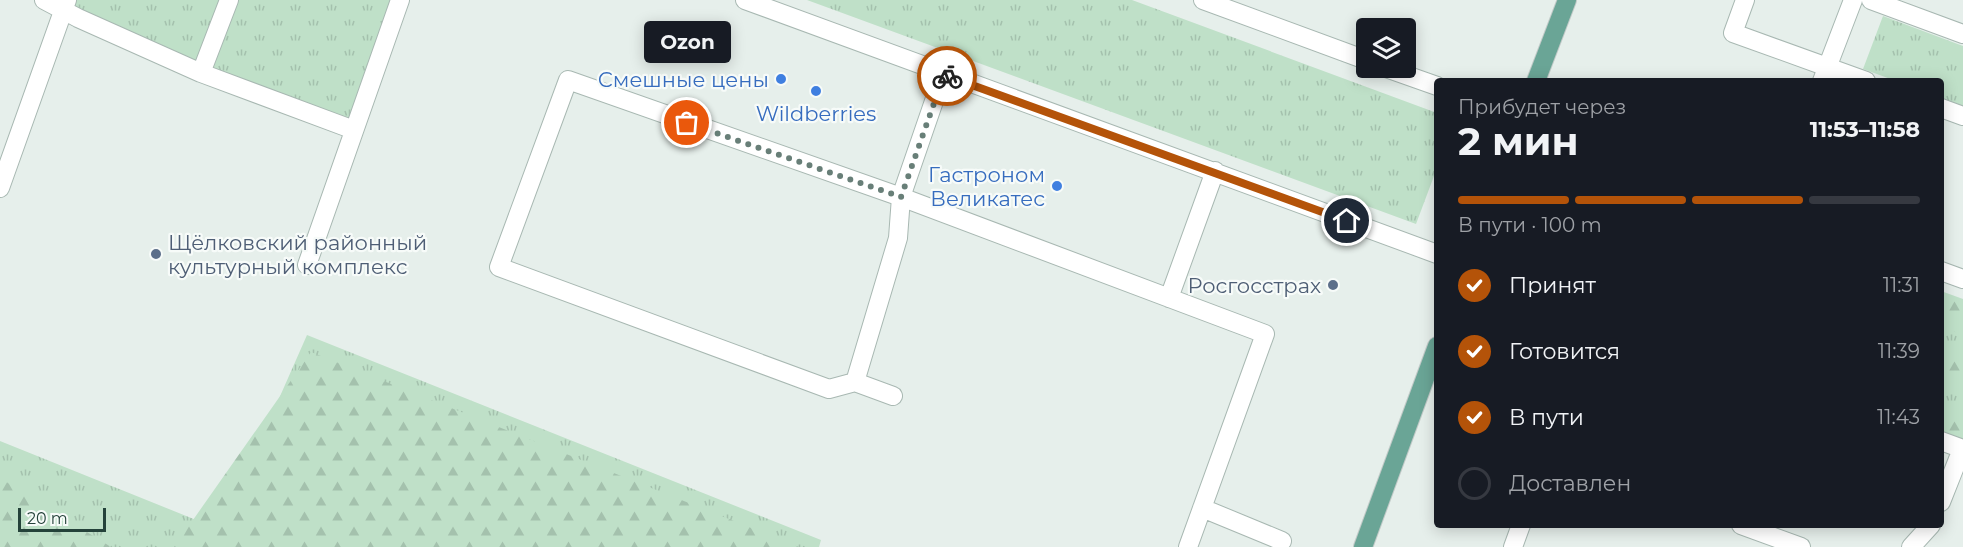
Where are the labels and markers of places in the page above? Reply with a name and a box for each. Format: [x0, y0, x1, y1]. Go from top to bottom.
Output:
callout: Ozon [644, 21, 730, 63]
place label: Смешные цены [598, 67, 769, 92]
marker: Смешные цены [774, 72, 788, 86]
marker: Wildberries [809, 84, 823, 98]
pin [661, 97, 712, 148]
place label: Wildberries [756, 101, 876, 126]
place label: Гастроном Великатес [928, 162, 1045, 211]
marker: Гастроном Великатес [1050, 179, 1064, 193]
pin [1321, 195, 1372, 246]
place label: Щёлковский районный культурный комплекс [168, 230, 427, 279]
marker: Щёлковский районный культурный комплекс [149, 247, 163, 261]
place label: Росгосстрах [1188, 273, 1321, 298]
marker: Росгосстрах [1326, 278, 1340, 292]

